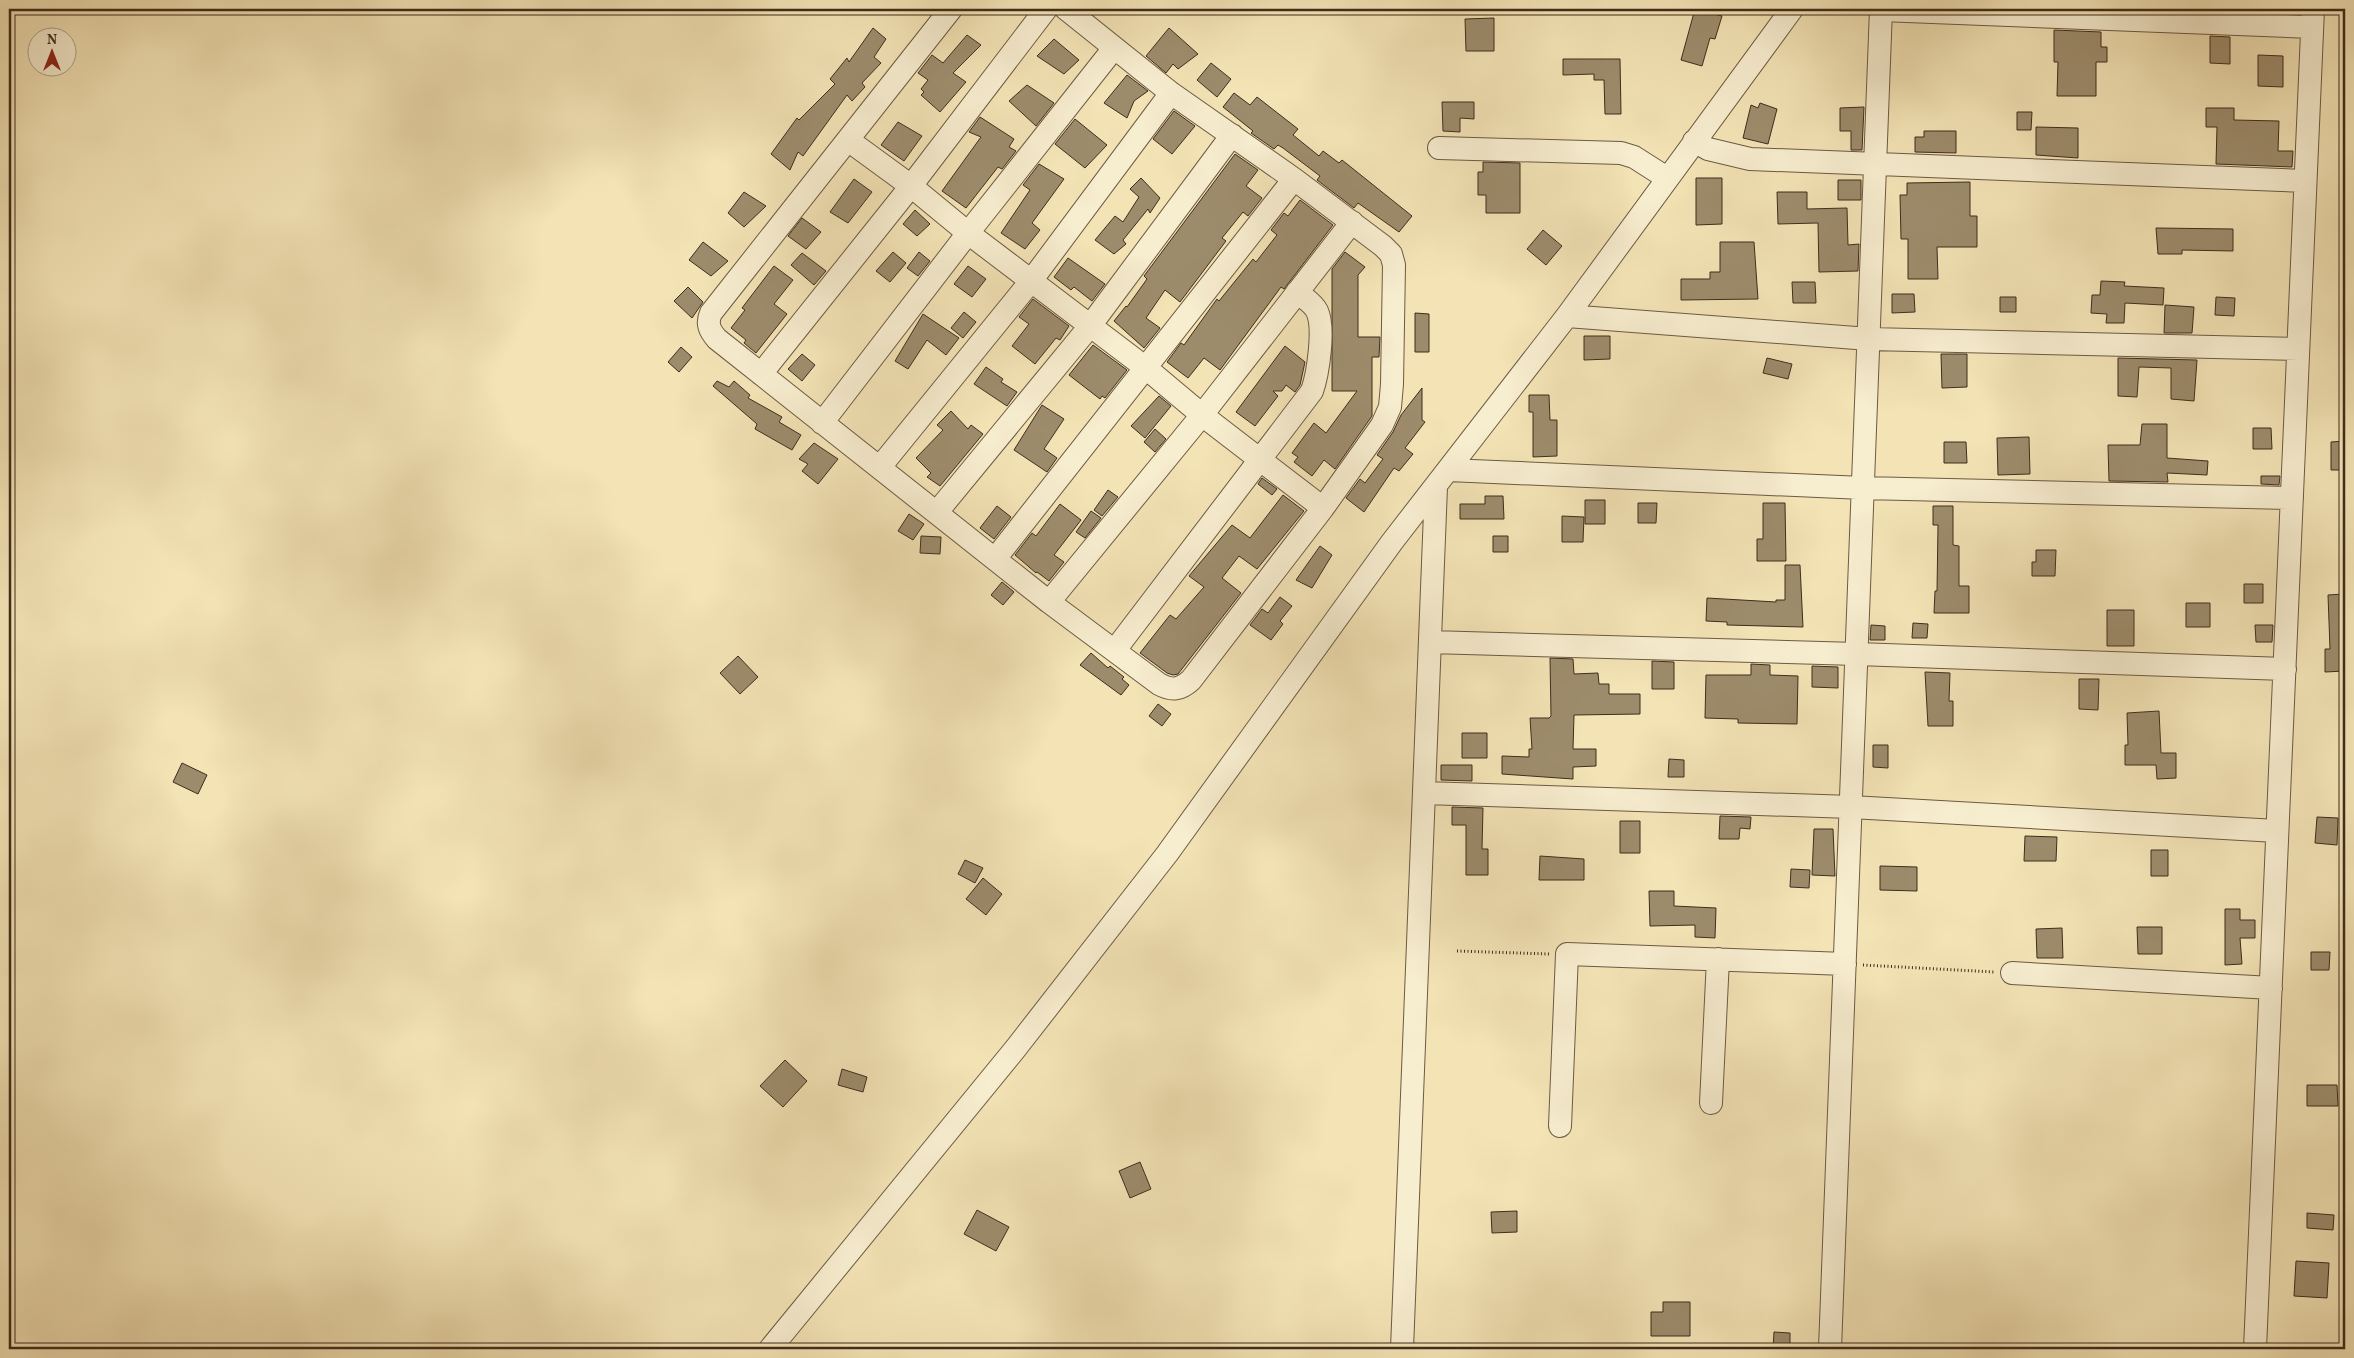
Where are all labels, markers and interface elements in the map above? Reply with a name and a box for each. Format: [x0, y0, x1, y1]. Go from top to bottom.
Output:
north arrow [28, 28, 78, 78]
text: N [47, 31, 57, 50]

